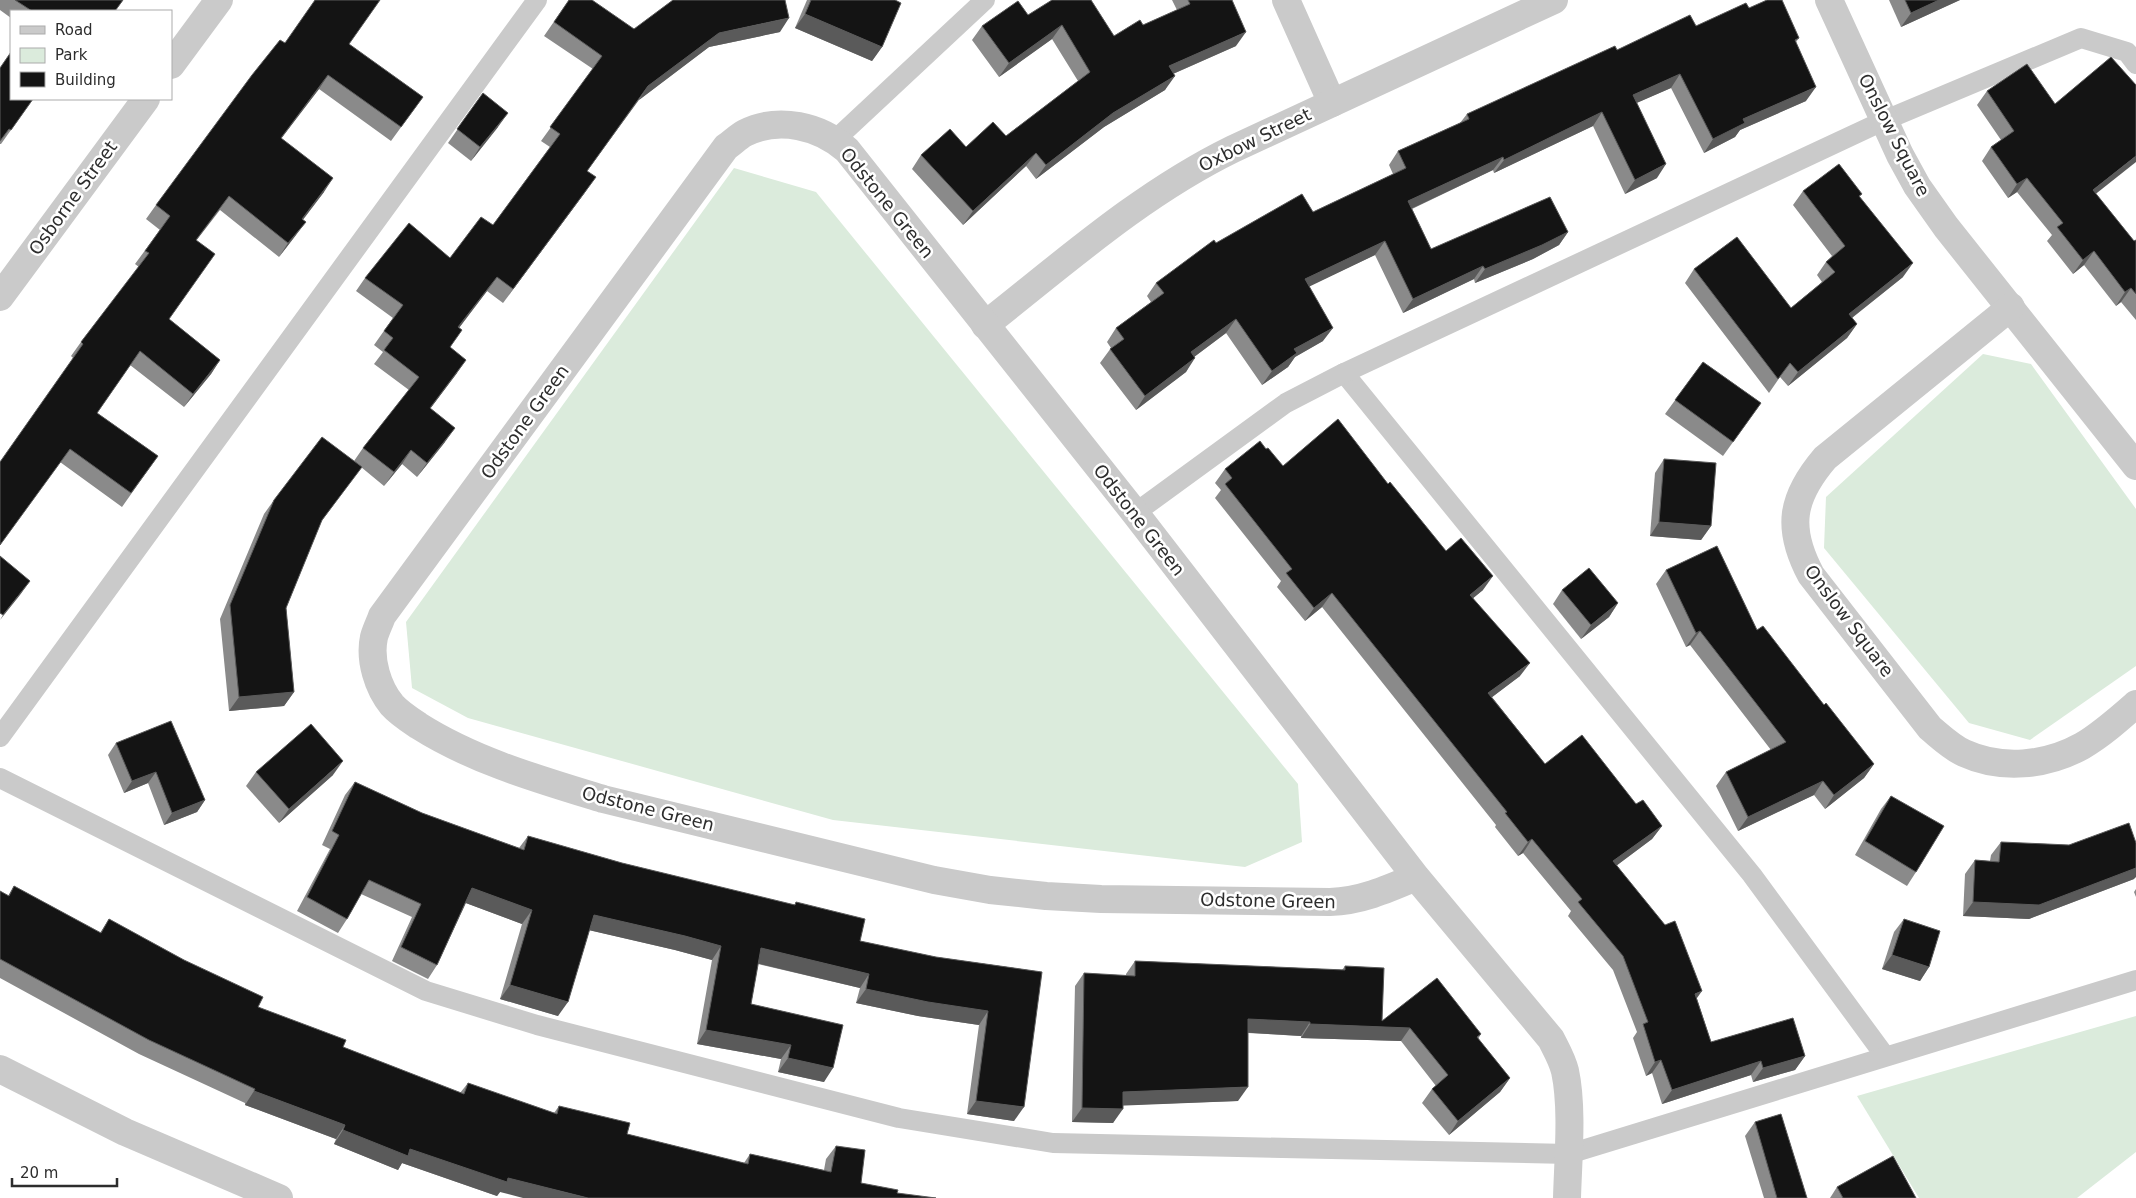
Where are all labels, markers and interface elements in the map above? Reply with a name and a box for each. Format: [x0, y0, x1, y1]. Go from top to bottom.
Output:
legend [10, 10, 172, 100]
text: Road [55, 21, 93, 39]
text: Park [55, 46, 88, 64]
street label: Onslow Square [1854, 70, 1934, 200]
text: Building [55, 71, 116, 89]
street label: Oxbow Street [1195, 103, 1314, 176]
street label: Osborne Street [24, 137, 121, 259]
street label: Odstone Green [837, 143, 938, 262]
street label: Odstone Green [476, 361, 573, 483]
street label: Odstone Green [1089, 460, 1189, 580]
street label: Onslow Square [1800, 561, 1898, 681]
street label: Odstone Green [580, 782, 717, 835]
street label: Odstone Green [1200, 889, 1336, 912]
scale bar [12, 1156, 118, 1188]
text: 20 m [20, 1164, 58, 1182]

